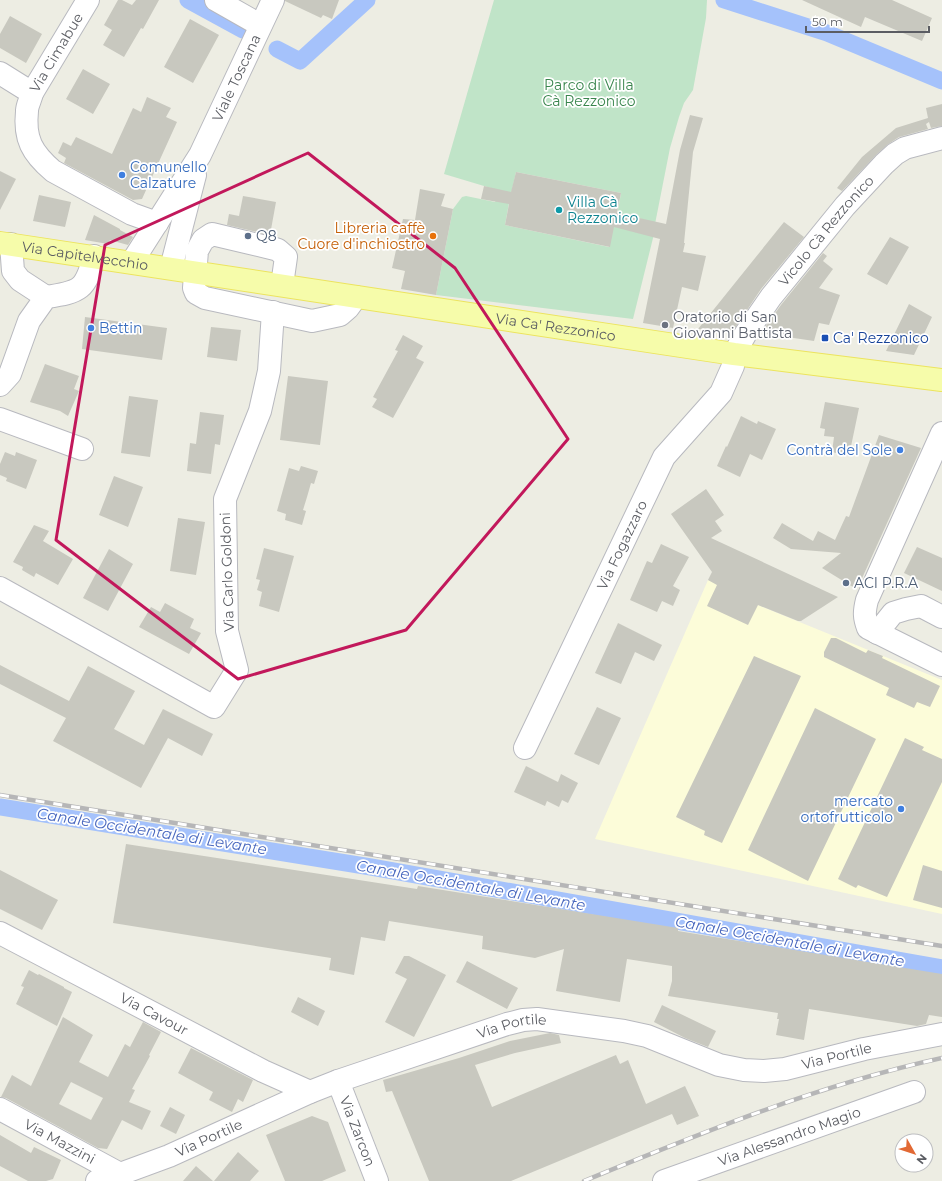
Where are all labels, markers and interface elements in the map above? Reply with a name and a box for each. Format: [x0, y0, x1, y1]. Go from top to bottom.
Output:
scale bar [806, 8, 929, 34]
street label: Via Cimabue [26, 10, 87, 95]
text: 50 m [812, 14, 843, 29]
street label: Viale Toscana [208, 31, 265, 124]
park label: Parco di Villa Cà Rezzonico [543, 76, 636, 110]
place label: Comunello Calzature [130, 158, 207, 192]
marker: Comunello Calzature [117, 170, 127, 180]
street label: Vicolo Cà Rezzonico [775, 172, 878, 290]
place label: Villa Cà Rezzonico [567, 193, 638, 227]
marker: Villa Cà Rezzonico [554, 205, 564, 215]
place label: Libreria caffè Cuore d'inchiostro [298, 219, 425, 253]
place label: Q8 [256, 227, 277, 245]
marker: Q8 [243, 231, 253, 241]
marker: Libreria caffè Cuore d'inchiostro [428, 231, 438, 241]
street label: Via Capitelvecchio [21, 237, 150, 274]
place label: Oratorio di San Giovanni Battista [673, 308, 792, 342]
street label: Via Ca' Rezzonico [494, 309, 617, 345]
place label: Bettin [99, 319, 142, 337]
marker: Oratorio di San Giovanni Battista [660, 320, 670, 330]
marker: Bettin [86, 323, 96, 333]
place label: Ca' Rezzonico [833, 329, 929, 347]
marker: Ca' Rezzonico [820, 333, 830, 343]
place label: Contrà del Sole [787, 441, 892, 459]
marker: Contrà del Sole [895, 445, 905, 455]
street label: Via Fogazzaro [593, 497, 651, 593]
street label: Via Carlo Goldoni [216, 512, 238, 632]
place label: ACI P.R.A [854, 574, 919, 592]
marker: ACI P.R.A [841, 578, 851, 588]
place label: mercato ortofrutticolo [800, 792, 893, 826]
water label: Canale Occidentale di Levante [36, 803, 268, 859]
marker: mercato ortofrutticolo [896, 804, 906, 814]
water label: Canale Occidentale di Levante [355, 855, 587, 915]
water label: Canale Occidentale di Levante [674, 911, 906, 971]
street label: Via Cavour [117, 989, 192, 1039]
street label: Via Portile [475, 1010, 548, 1043]
street label: Via Portile [800, 1039, 873, 1073]
street label: Via Zarcon [336, 1094, 379, 1169]
street label: Via Alessandro Magio [716, 1103, 863, 1170]
street label: Via Mazzini [21, 1115, 98, 1168]
street label: Via Portile [173, 1115, 245, 1161]
north arrow [894, 1133, 934, 1173]
text: N [914, 1151, 930, 1167]

